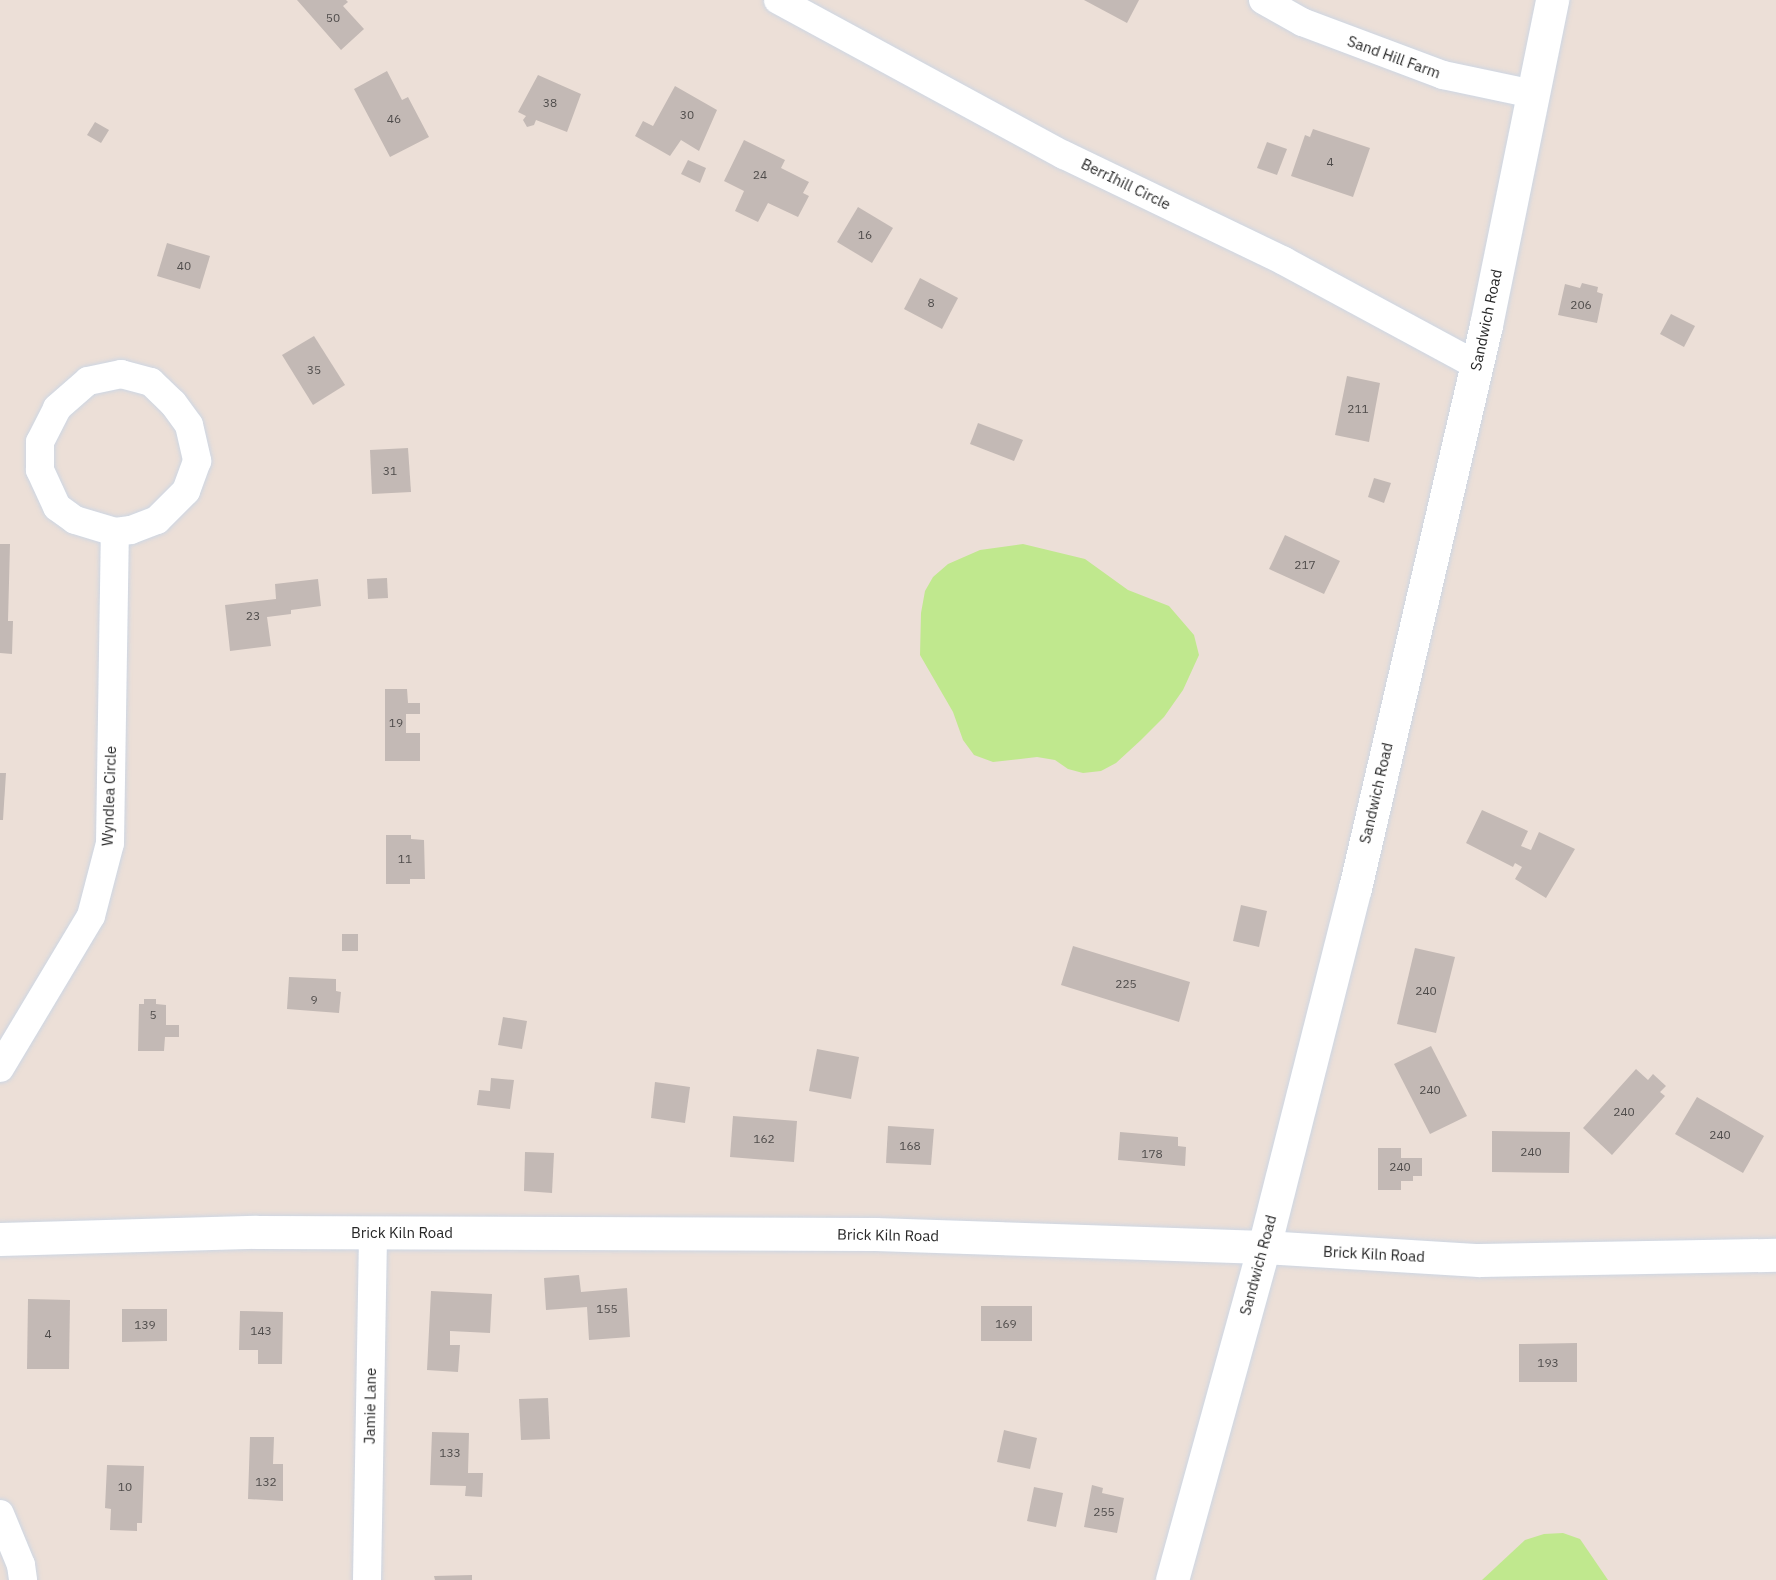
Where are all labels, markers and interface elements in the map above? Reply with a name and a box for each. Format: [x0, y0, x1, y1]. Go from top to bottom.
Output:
house number: 50 [326, 11, 340, 25]
street label: Sand Hill Farm [1345, 32, 1443, 82]
house number: 38 [543, 96, 557, 110]
house number: 30 [680, 108, 694, 122]
house number: 46 [387, 112, 401, 126]
street label: BerrIhill Circle [1078, 155, 1174, 213]
house number: 4 [1326, 155, 1334, 169]
house number: 24 [753, 168, 767, 182]
house number: 16 [858, 228, 872, 242]
house number: 40 [177, 259, 191, 273]
street label: Sandwich Road [1466, 268, 1506, 372]
house number: 8 [927, 296, 935, 310]
house number: 206 [1570, 298, 1592, 312]
house number: 35 [307, 363, 321, 377]
house number: 211 [1347, 402, 1369, 416]
house number: 31 [383, 464, 397, 478]
house number: 217 [1294, 558, 1316, 572]
house number: 23 [246, 609, 260, 623]
house number: 19 [389, 716, 403, 730]
street label: Sandwich Road [1356, 741, 1396, 845]
street label: Wyndlea Circle [98, 746, 120, 846]
house number: 11 [398, 852, 412, 866]
house number: 225 [1115, 977, 1137, 991]
house number: 240 [1415, 984, 1437, 998]
house number: 9 [310, 993, 318, 1007]
house number: 5 [149, 1008, 157, 1022]
house number: 240 [1419, 1083, 1441, 1097]
house number: 240 [1613, 1105, 1635, 1119]
house number: 240 [1709, 1128, 1731, 1142]
house number: 162 [753, 1132, 775, 1146]
house number: 168 [899, 1139, 921, 1153]
house number: 240 [1520, 1145, 1542, 1159]
house number: 178 [1141, 1147, 1163, 1161]
house number: 240 [1389, 1160, 1411, 1174]
street label: Sandwich Road [1236, 1213, 1280, 1317]
street label: Brick Kiln Road [351, 1224, 453, 1242]
street label: Brick Kiln Road [837, 1225, 939, 1245]
street label: Brick Kiln Road [1323, 1242, 1425, 1266]
house number: 155 [596, 1302, 618, 1316]
house number: 169 [995, 1317, 1017, 1331]
house number: 139 [134, 1318, 156, 1332]
house number: 143 [250, 1324, 272, 1338]
house number: 4 [44, 1327, 52, 1341]
house number: 193 [1537, 1356, 1559, 1370]
street label: Jamie Lane [360, 1368, 380, 1444]
house number: 133 [439, 1446, 461, 1460]
house number: 132 [255, 1475, 277, 1489]
house number: 10 [118, 1480, 132, 1494]
house number: 255 [1093, 1505, 1115, 1519]

